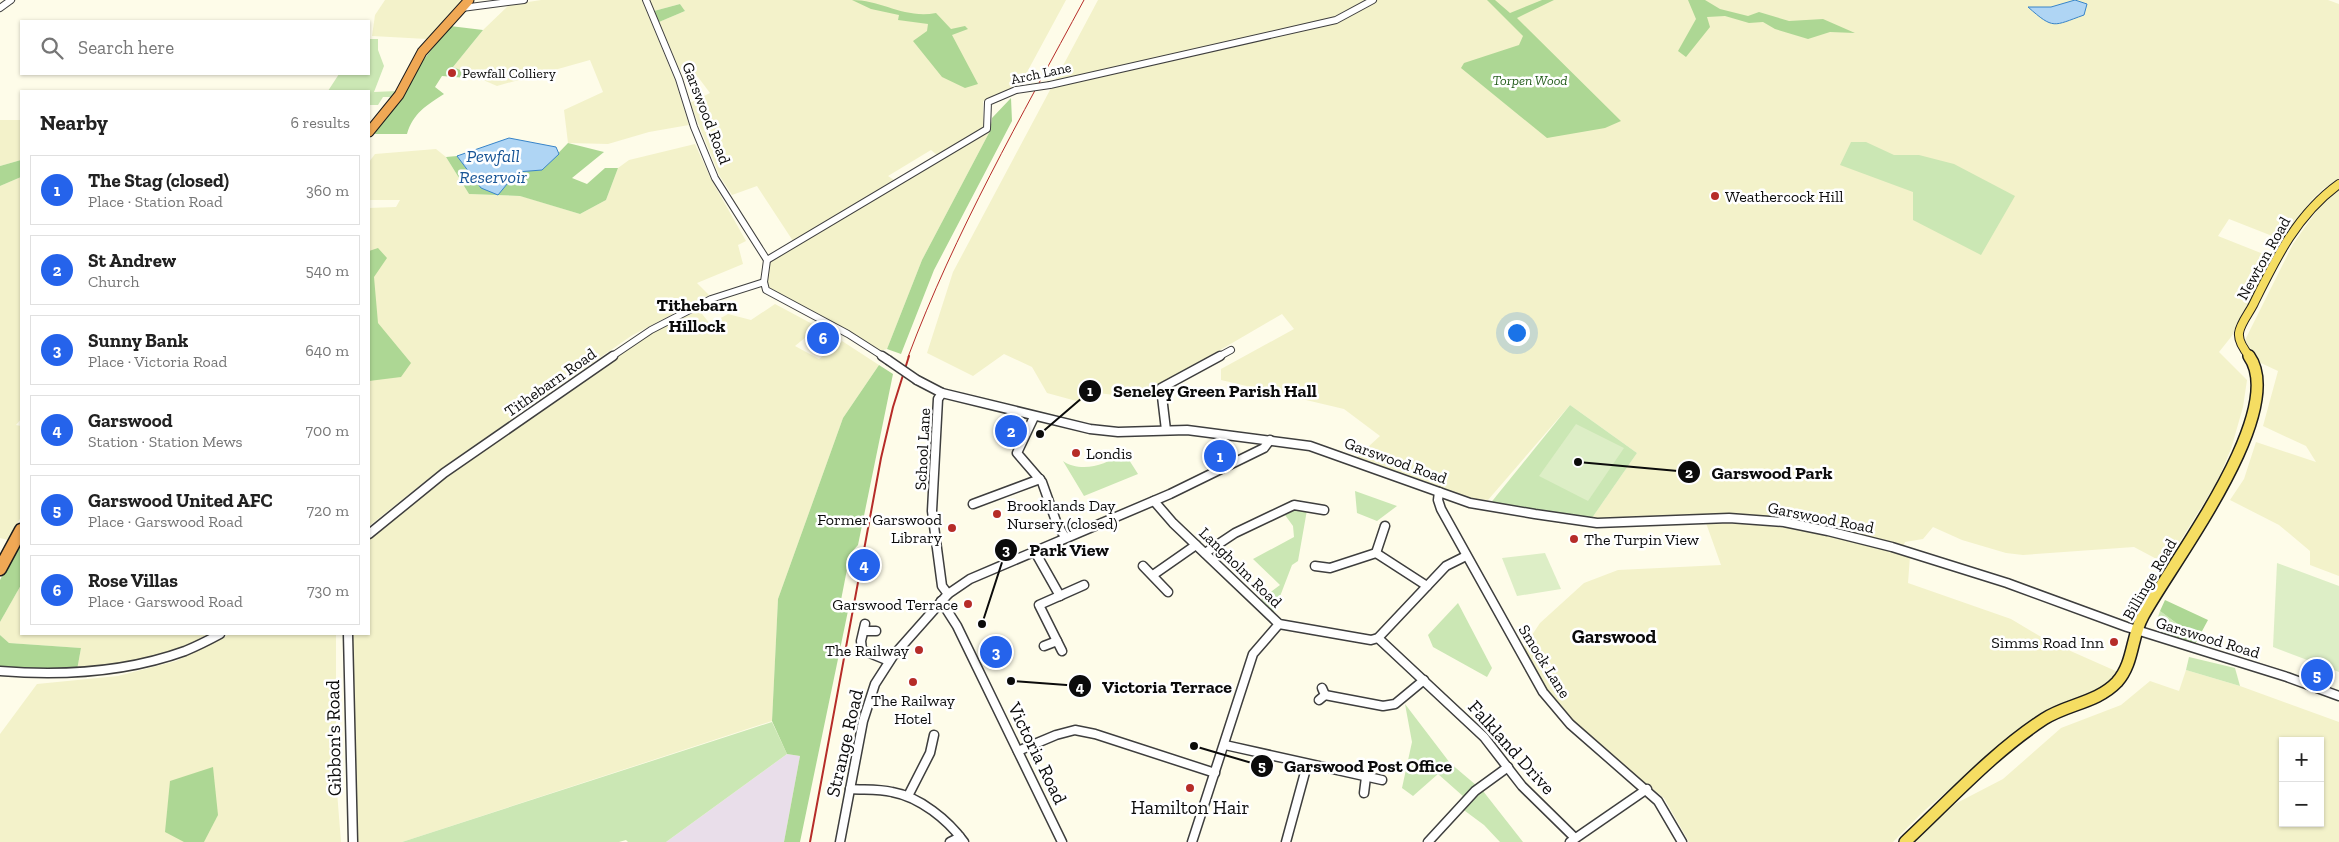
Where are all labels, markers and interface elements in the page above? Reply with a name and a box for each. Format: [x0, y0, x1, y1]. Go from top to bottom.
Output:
search box [20, 20, 370, 75]
icon: search [38, 34, 66, 62]
text: Search here [78, 36, 174, 59]
street label: Garswood Road [678, 59, 735, 167]
street label: Arch Lane [1009, 59, 1073, 88]
place label: Pewfall Colliery [462, 65, 557, 82]
marker: Pewfall Colliery [446, 67, 458, 79]
park label: Torpen Wood [1493, 72, 1568, 89]
text: Nearby [40, 110, 108, 135]
text: 6 results [290, 113, 350, 132]
water label: Pewfall Reservoir [459, 145, 528, 188]
text: The Stag (closed) [88, 169, 229, 192]
text: 1 [54, 181, 60, 200]
text: 360 m [306, 181, 349, 200]
place label: Weathercock Hill [1725, 187, 1844, 206]
marker: Weathercock Hill [1709, 190, 1721, 202]
text: Place · Station Road [88, 192, 223, 211]
street label: Newton Road [2233, 213, 2294, 303]
text: St Andrew [88, 249, 176, 272]
text: 2 [53, 261, 61, 280]
text: 540 m [306, 261, 349, 280]
text: Church [88, 272, 139, 291]
district label: Tithebarn Hillock [656, 294, 738, 337]
pin: 6 [807, 319, 839, 357]
your location [1504, 320, 1530, 346]
text: Sunny Bank [88, 329, 188, 352]
text: 3 [53, 341, 61, 360]
text: 640 m [305, 341, 349, 360]
street label: Tithebarn Road [501, 344, 600, 421]
text: Place · Victoria Road [88, 352, 227, 371]
callout: Seneley Green Parish Hall [1078, 374, 1327, 407]
text: Seneley Green Parish Hall [1113, 380, 1317, 402]
text: 1 [1087, 382, 1093, 400]
street label: School Lane [911, 407, 934, 491]
text: Garswood [88, 409, 172, 432]
pin: 2 [995, 412, 1027, 450]
text: 4 [52, 421, 62, 440]
text: 700 m [306, 421, 349, 440]
text: Station · Station Mews [88, 432, 243, 451]
street label: Garswood Road [1342, 433, 1450, 488]
pin: 1 [1204, 437, 1236, 475]
place label: Londis [1086, 444, 1132, 463]
marker: Londis [1070, 447, 1082, 459]
callout: Garswood Park [1676, 456, 1842, 489]
text: Garswood Park [1712, 462, 1833, 484]
text: 2 [1685, 464, 1693, 482]
text: Garswood United AFC [88, 489, 273, 512]
place label: Brooklands Day Nursery (closed) [1007, 496, 1118, 533]
street label: Garswood Road [1766, 498, 1876, 537]
text: 5 [53, 501, 61, 520]
text: 720 m [307, 501, 349, 520]
marker: Brooklands Day Nursery (closed) [991, 508, 1003, 520]
place label: Former Garswood Library [817, 510, 943, 547]
text: Place · Garswood Road [88, 512, 243, 531]
marker: Former Garswood Library [946, 522, 958, 534]
street label: Langholm Road [1195, 523, 1286, 612]
place label: The Turpin View [1584, 530, 1700, 549]
marker: The Turpin View [1568, 533, 1580, 545]
callout: Park View [994, 534, 1119, 567]
street label: Billinge Road [2119, 535, 2180, 623]
text: Park View [1029, 539, 1109, 561]
text: 3 [1002, 541, 1010, 559]
pin: 4 [848, 546, 880, 584]
text: Rose Villas [88, 569, 178, 592]
text: 6 [53, 581, 61, 600]
text: 730 m [307, 581, 349, 600]
text: Place · Garswood Road [88, 592, 243, 611]
place label: Garswood Terrace [832, 595, 958, 614]
marker: Garswood Terrace [962, 598, 974, 610]
street label: Garswood Road [2154, 613, 2262, 662]
street label: Smock Lane [1515, 621, 1575, 702]
district label: Garswood [1572, 625, 1656, 648]
pin: 3 [980, 633, 1012, 671]
place label: Simms Road Inn [1991, 633, 2105, 652]
marker: Simms Road Inn [2108, 636, 2120, 648]
place label: The Railway [825, 641, 910, 660]
marker: The Railway [913, 644, 925, 656]
pin: 5 [2301, 656, 2333, 694]
callout: Victoria Terrace [1067, 670, 1242, 703]
marker: The Railway Hotel [907, 676, 919, 688]
text: Victoria Terrace [1102, 676, 1232, 698]
text: 4 [1076, 678, 1085, 696]
street label: Gibbon's Road [321, 679, 346, 796]
street label: Strange Road [821, 687, 868, 799]
place label: The Railway Hotel [871, 691, 956, 728]
street label: Falkland Drive [1463, 695, 1560, 799]
street label: Victoria Road [1003, 698, 1072, 808]
map controls [2279, 737, 2324, 827]
button: + [2279, 737, 2324, 782]
callout: Garswood Post Office [1249, 749, 1463, 782]
text: Garswood Post Office [1284, 755, 1452, 777]
text: 5 [1258, 757, 1266, 775]
marker: Hamilton Hair [1184, 782, 1196, 794]
button: − [2279, 782, 2324, 827]
place label: Hamilton Hair [1131, 796, 1249, 819]

